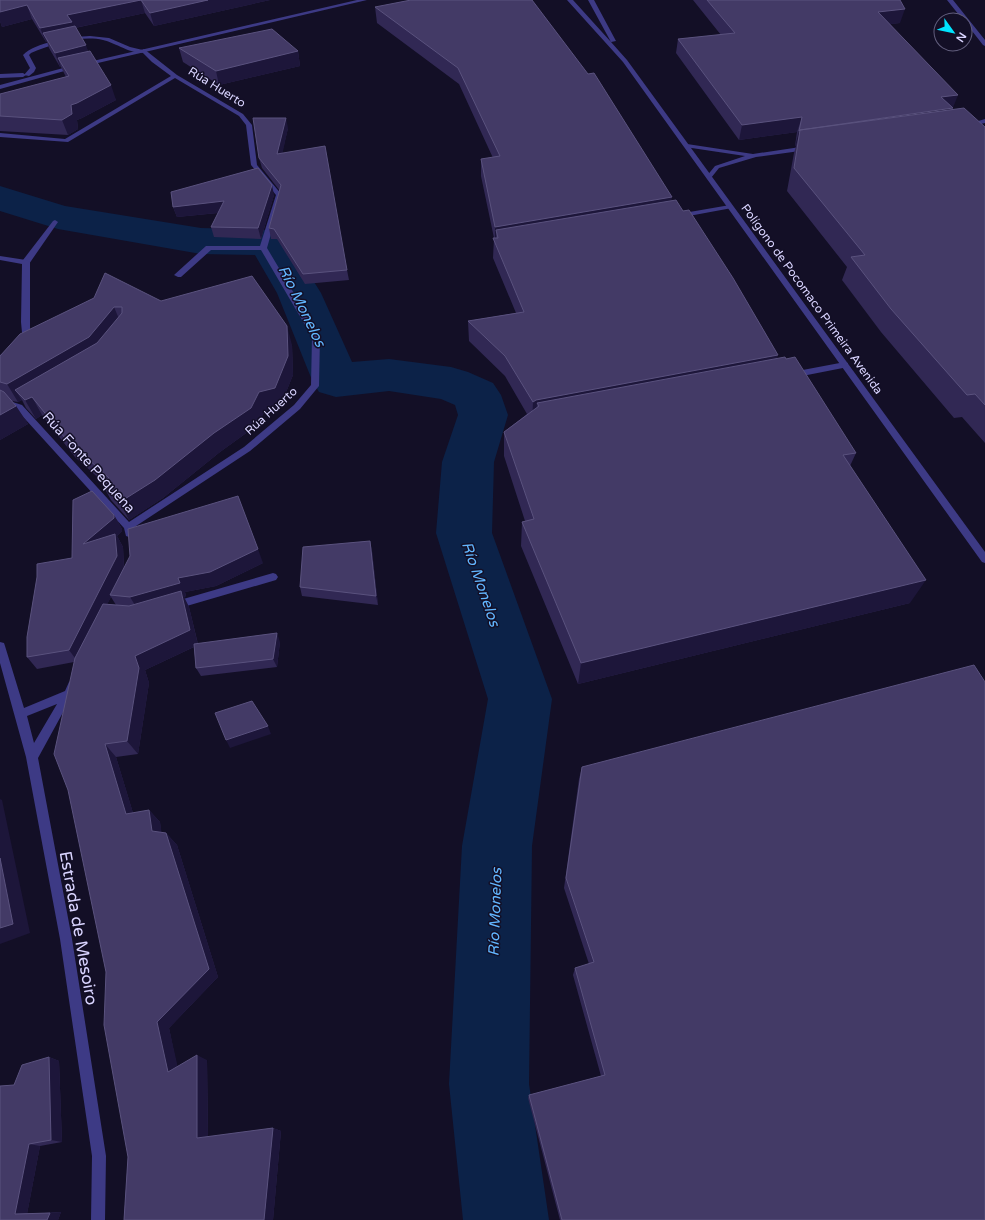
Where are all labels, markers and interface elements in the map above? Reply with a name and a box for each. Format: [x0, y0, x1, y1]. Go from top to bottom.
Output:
north arrow [933, 12, 973, 52]
text: N [953, 30, 969, 44]
street label: Rúa Huerto [186, 64, 248, 110]
street label: Polígono de Pocomaco Primeira Avenida [738, 201, 886, 397]
water label: Río Monelos [275, 262, 330, 351]
street label: Rúa Huerto [242, 384, 300, 438]
street label: Rúa Fonte Pequena [39, 408, 139, 516]
water label: Río Monelos [458, 539, 505, 630]
street label: Estrada de Mesoiro [55, 849, 102, 1007]
water label: Río Monelos [484, 866, 506, 957]

